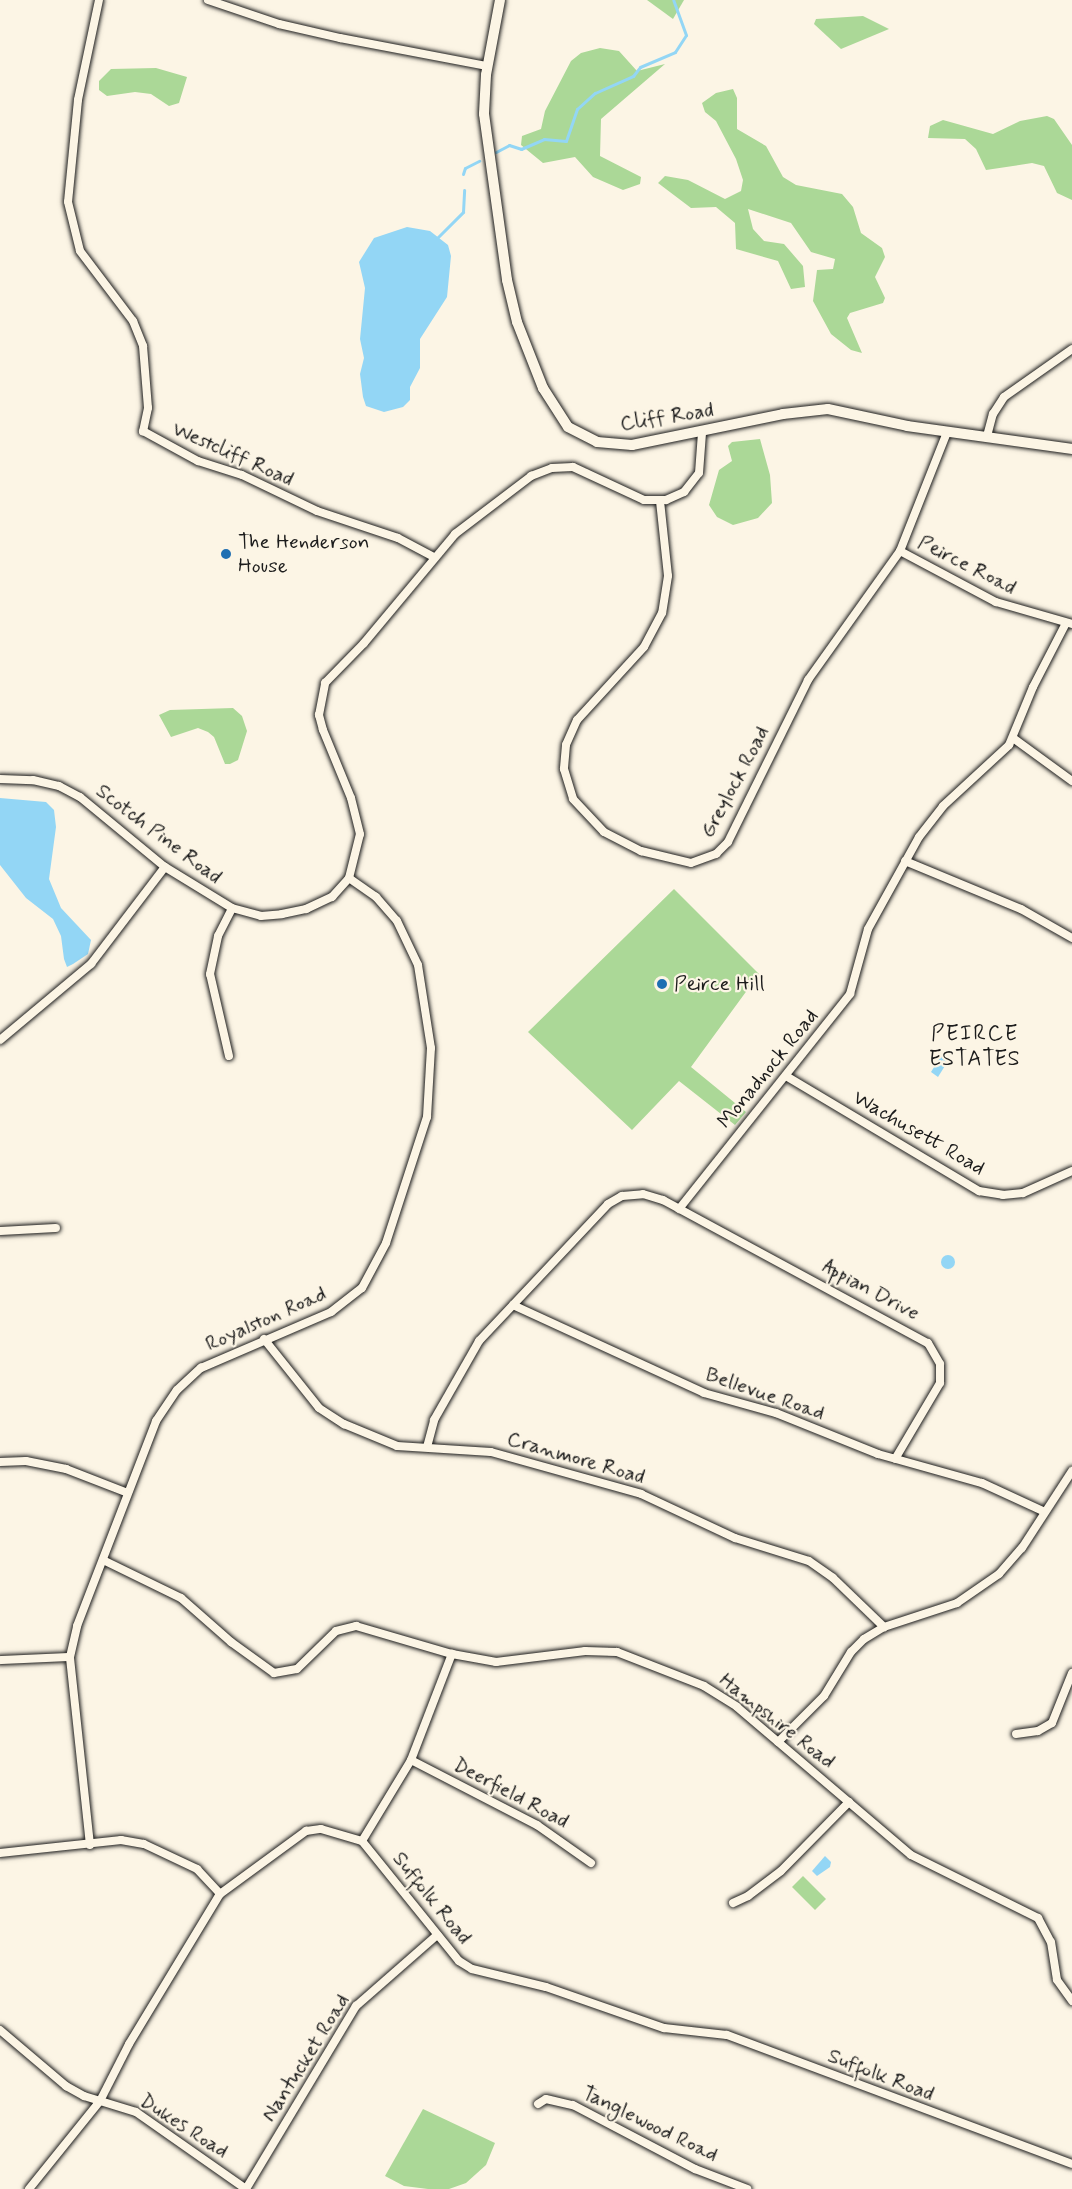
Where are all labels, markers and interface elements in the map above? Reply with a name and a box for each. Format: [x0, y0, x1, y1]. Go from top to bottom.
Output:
street label: Cliff Road [619, 397, 715, 437]
street label: Westcliff Road [169, 416, 297, 492]
place label: The Henderson House [238, 529, 374, 579]
street label: Peirce Road [915, 530, 1019, 600]
marker: The Henderson House [219, 547, 233, 561]
street label: Greylock Road [695, 722, 775, 842]
street label: Scotch Pine Road [91, 779, 227, 889]
place label: Peirce Hill [674, 971, 763, 997]
marker: Peirce Hill [655, 977, 669, 991]
street label: Monadnock Road [712, 1004, 824, 1134]
district label: PEIRCE ESTATES [925, 1021, 1025, 1072]
street label: Wachusett Road [848, 1085, 990, 1181]
street label: Appian Drive [819, 1254, 923, 1326]
street label: Royalston Road [203, 1282, 329, 1356]
street label: Bellevue Road [703, 1362, 827, 1426]
street label: Cranmore Road [505, 1426, 647, 1490]
street label: Hampshire Road [714, 1668, 840, 1774]
street label: Deerfield Road [449, 1752, 573, 1834]
street label: Suffolk Road [387, 1847, 477, 1949]
street label: Nantucket Road [257, 1990, 355, 2126]
street label: Suffolk Road [825, 2043, 937, 2107]
street label: Tanglewood Road [579, 2081, 721, 2167]
street label: Dukes Road [135, 2088, 233, 2164]

